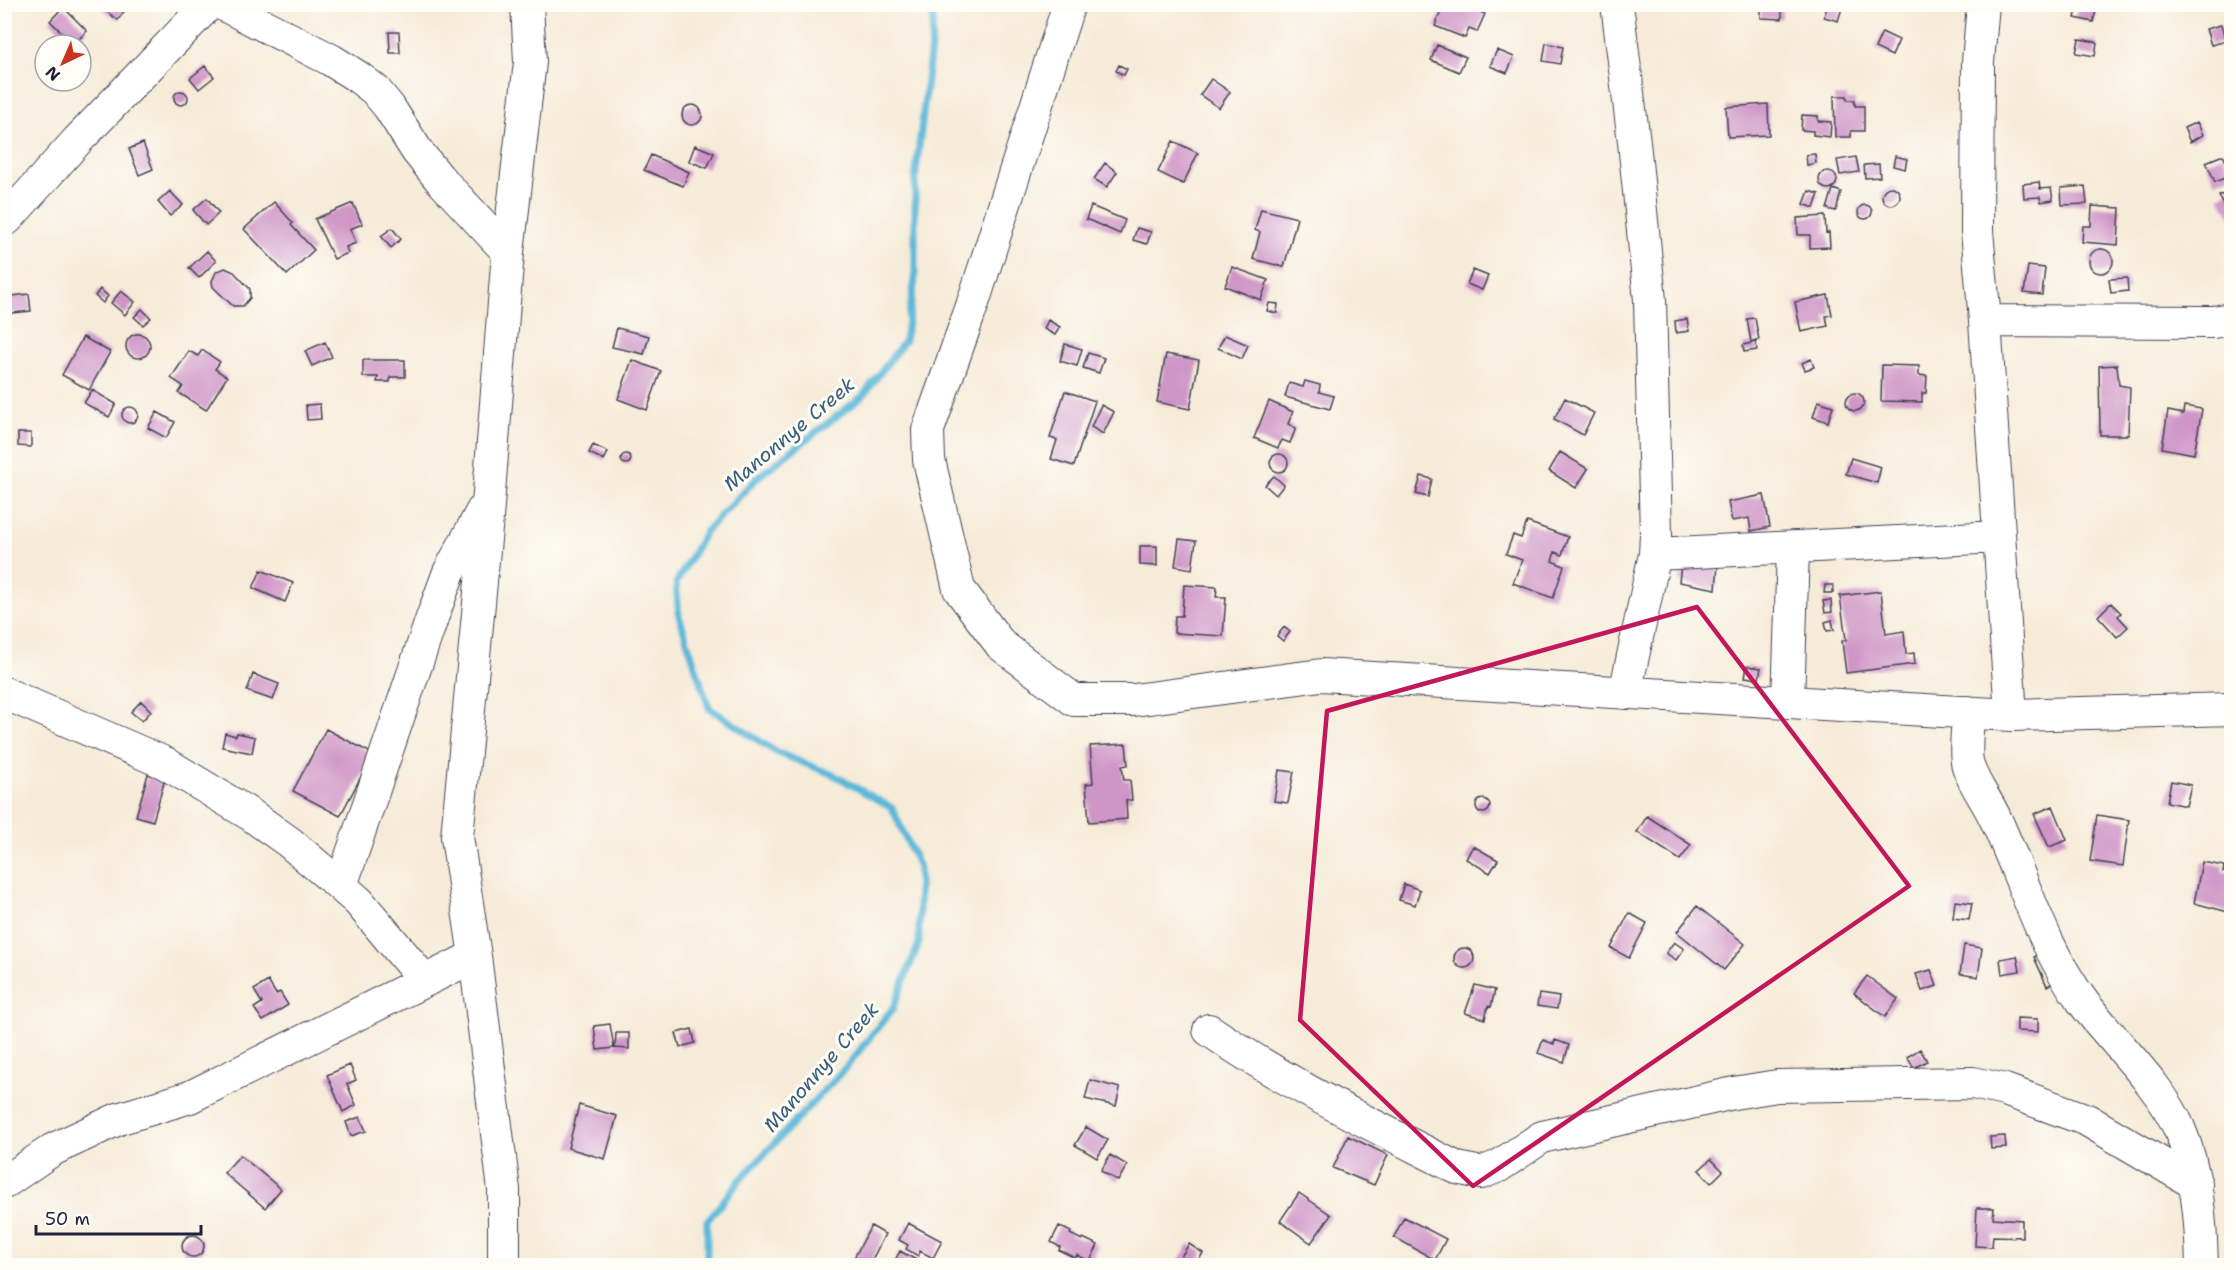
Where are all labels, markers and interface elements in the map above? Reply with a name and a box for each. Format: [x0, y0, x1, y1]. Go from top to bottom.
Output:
north arrow [33, 33, 93, 93]
text: N [41, 61, 65, 85]
water label: Manonnye Creek [718, 371, 861, 497]
water label: Manonnye Creek [757, 996, 885, 1137]
scale bar [36, 1198, 201, 1236]
text: 50 m [45, 1207, 90, 1231]

